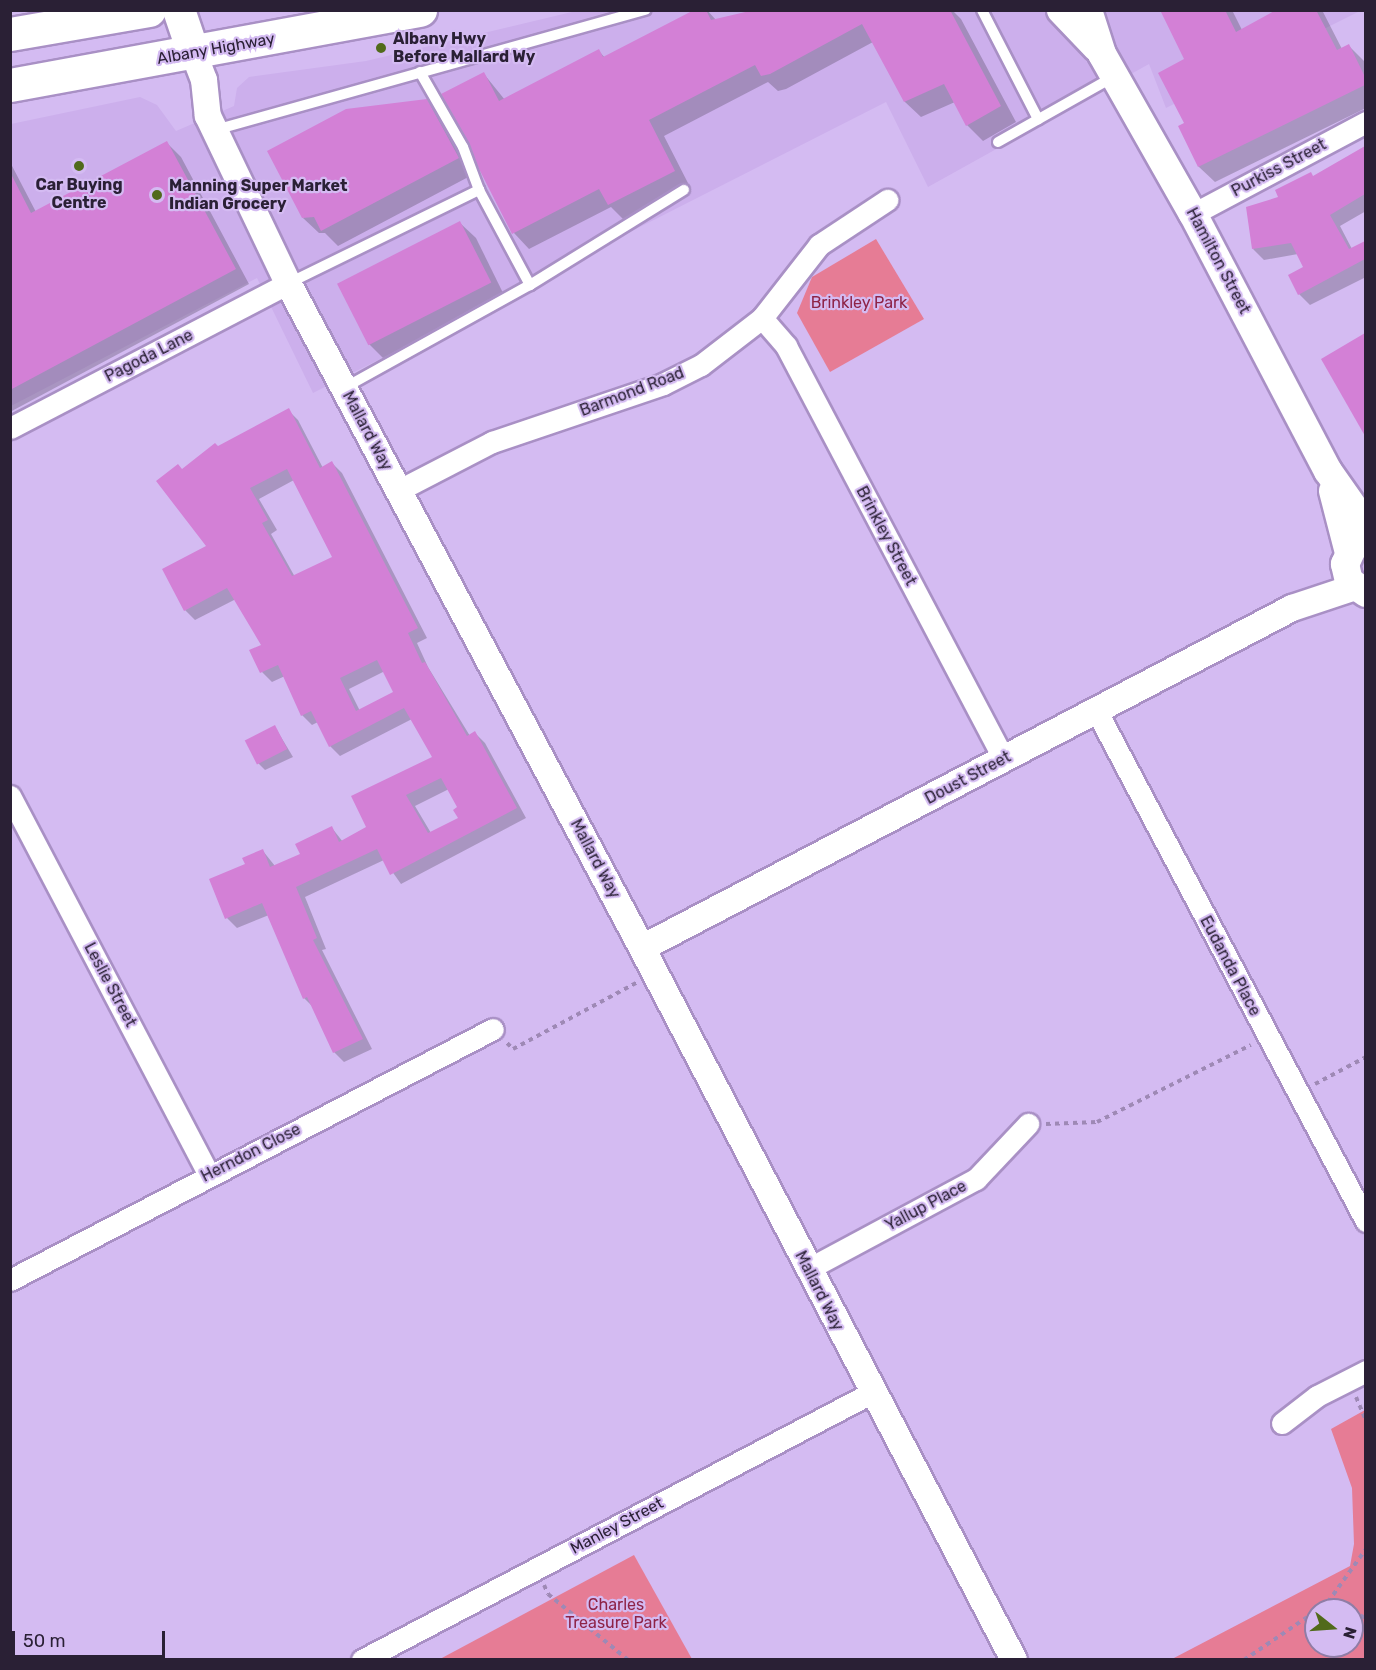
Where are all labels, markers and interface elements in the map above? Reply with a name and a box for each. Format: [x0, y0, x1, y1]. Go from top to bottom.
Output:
street label: Albany Highway [155, 29, 277, 69]
place label: Albany Hwy Before Mallard Wy [393, 29, 535, 67]
marker: Albany Hwy Before Mallard Wy [374, 41, 388, 55]
street label: Purkiss Street [1228, 135, 1330, 201]
marker: Car Buying Centre [72, 159, 86, 173]
place label: Car Buying Centre [35, 175, 123, 213]
place label: Manning Super Market Indian Grocery [169, 176, 348, 214]
marker: Manning Super Market Indian Grocery [150, 188, 164, 202]
street label: Hamilton Street [1182, 205, 1254, 317]
park label: Brinkley Park [810, 293, 908, 313]
street label: Pagoda Lane [102, 326, 196, 386]
street label: Barmond Road [577, 363, 687, 421]
street label: Mallard Way [338, 388, 396, 474]
street label: Brinkley Street [852, 483, 920, 589]
street label: Doust Street [922, 747, 1014, 809]
street label: Mallard Way [566, 816, 624, 902]
street label: Eudanda Place [1196, 913, 1264, 1019]
street label: Leslie Street [80, 940, 140, 1030]
street label: Herndon Close [198, 1120, 304, 1186]
street label: Yallup Place [882, 1177, 970, 1235]
street label: Mallard Way [791, 1248, 847, 1334]
street label: Manley Street [567, 1493, 667, 1559]
park label: Charles Treasure Park [565, 1595, 667, 1633]
north arrow [1304, 1598, 1364, 1658]
scale bar [15, 1619, 168, 1657]
text: N [1339, 1625, 1361, 1641]
text: 50 m [23, 1630, 66, 1652]

